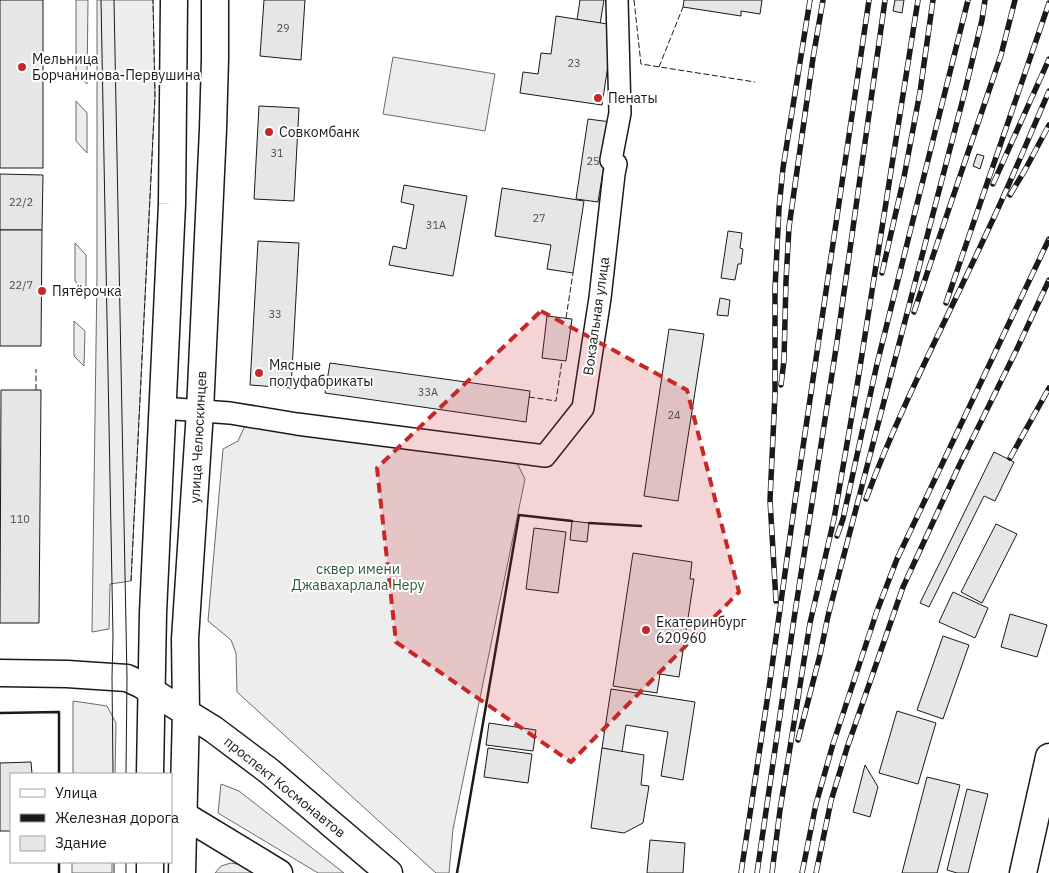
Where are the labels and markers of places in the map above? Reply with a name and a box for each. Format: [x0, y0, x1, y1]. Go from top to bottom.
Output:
place label: Мельница Борчанинова-Первушина [32, 50, 201, 84]
marker: Мельница Борчанинова-Первушина [16, 61, 28, 73]
place label: Пенаты [608, 89, 658, 107]
marker: Пенаты [592, 92, 604, 104]
place label: Совкомбанк [279, 123, 360, 141]
marker: Совкомбанк [263, 126, 275, 138]
place label: Пятёрочка [52, 282, 122, 300]
marker: Пятёрочка [36, 285, 48, 297]
place label: Мясные полуфабрикаты [269, 356, 373, 390]
marker: Мясные полуфабрикаты [253, 367, 265, 379]
place label: Екатеринбург 620960 [656, 613, 747, 647]
marker: Екатеринбург 620960 [640, 624, 652, 636]

